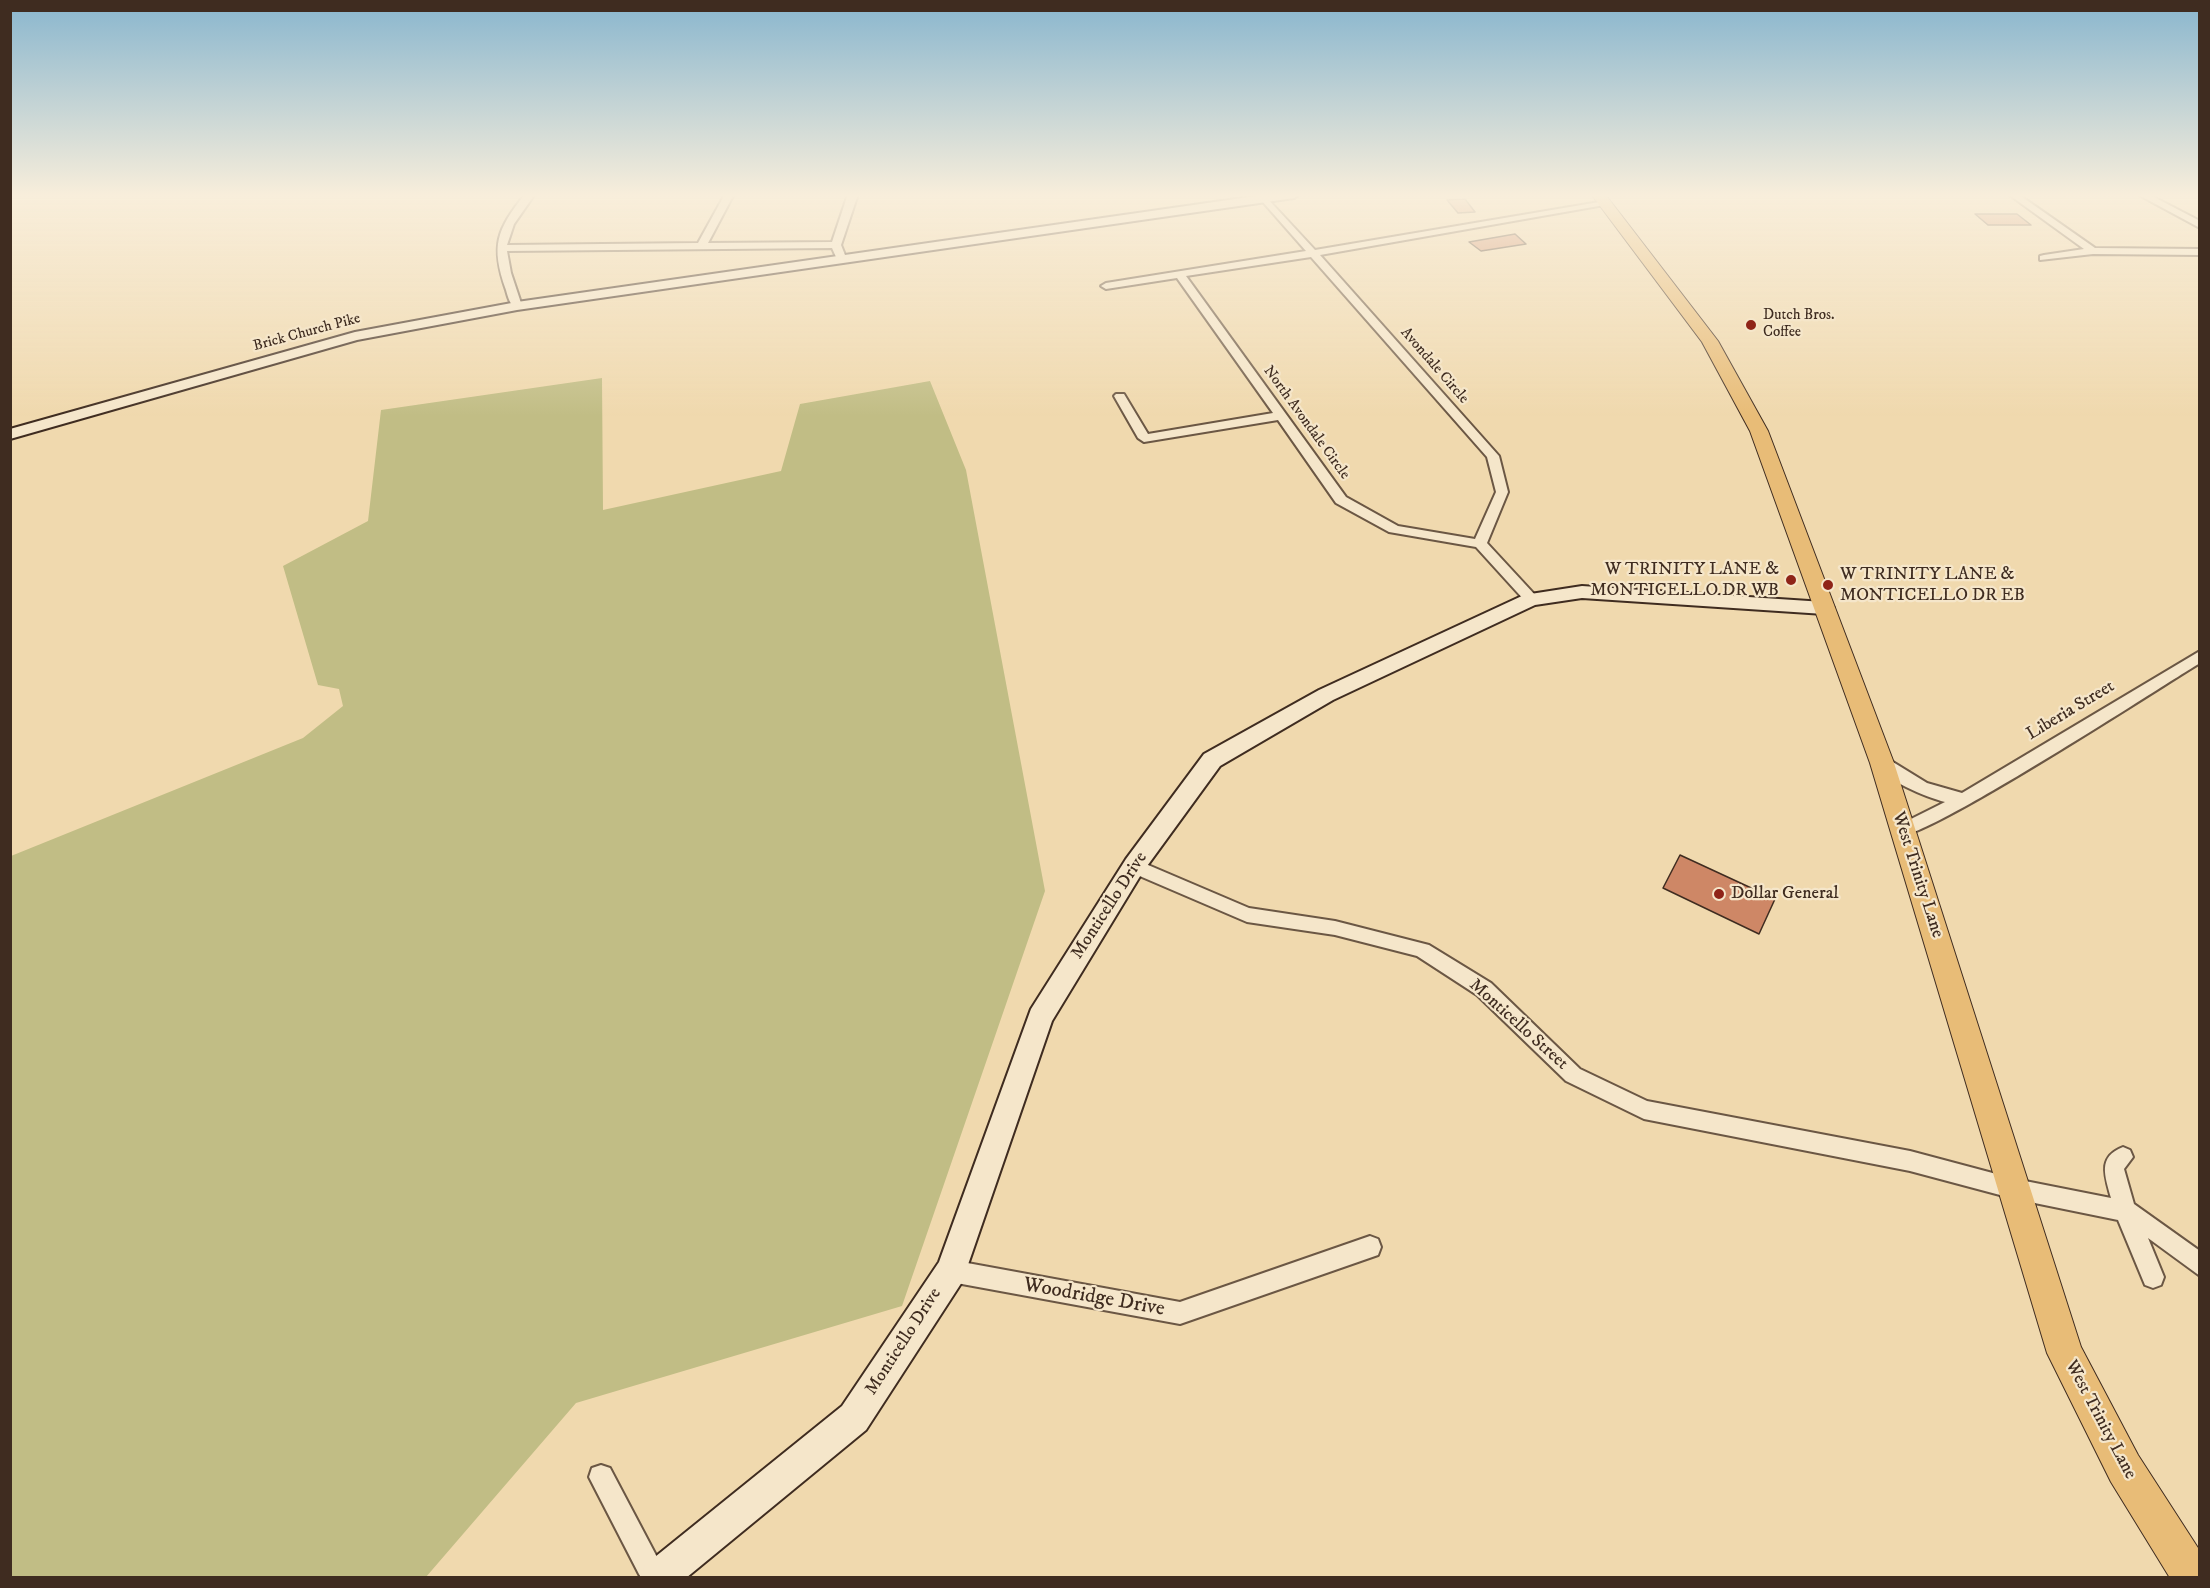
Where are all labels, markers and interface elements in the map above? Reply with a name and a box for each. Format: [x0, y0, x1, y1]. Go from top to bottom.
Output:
place label: Dutch Bros. Coffee [1763, 307, 1835, 342]
street label: Brick Church Pike [251, 310, 363, 356]
marker: Dutch Bros. Coffee [1744, 318, 1758, 332]
street label: Avondale Circle [1396, 324, 1472, 408]
street label: North Avondale Circle [1259, 363, 1353, 483]
place label: W TRINITY LANE & MONTICELLO DR WB [1590, 559, 1779, 602]
place label: W TRINITY LANE & MONTICELLO DR EB [1840, 564, 2025, 606]
marker: W TRINITY LANE & MONTICELLO DR WB [1784, 573, 1798, 587]
marker: W TRINITY LANE & MONTICELLO DR EB [1821, 578, 1835, 592]
street label: Liberia Street [2023, 676, 2119, 746]
street label: West Trinity Lane [1886, 809, 1948, 941]
street label: Monticello Drive [1067, 848, 1153, 964]
place label: Dollar General [1731, 883, 1839, 905]
marker: Dollar General [1712, 887, 1726, 901]
street label: Monticello Street [1464, 975, 1572, 1075]
street label: Woodridge Drive [1021, 1273, 1167, 1323]
street label: Monticello Drive [861, 1284, 947, 1400]
street label: West Trinity Lane [2060, 1357, 2140, 1483]

